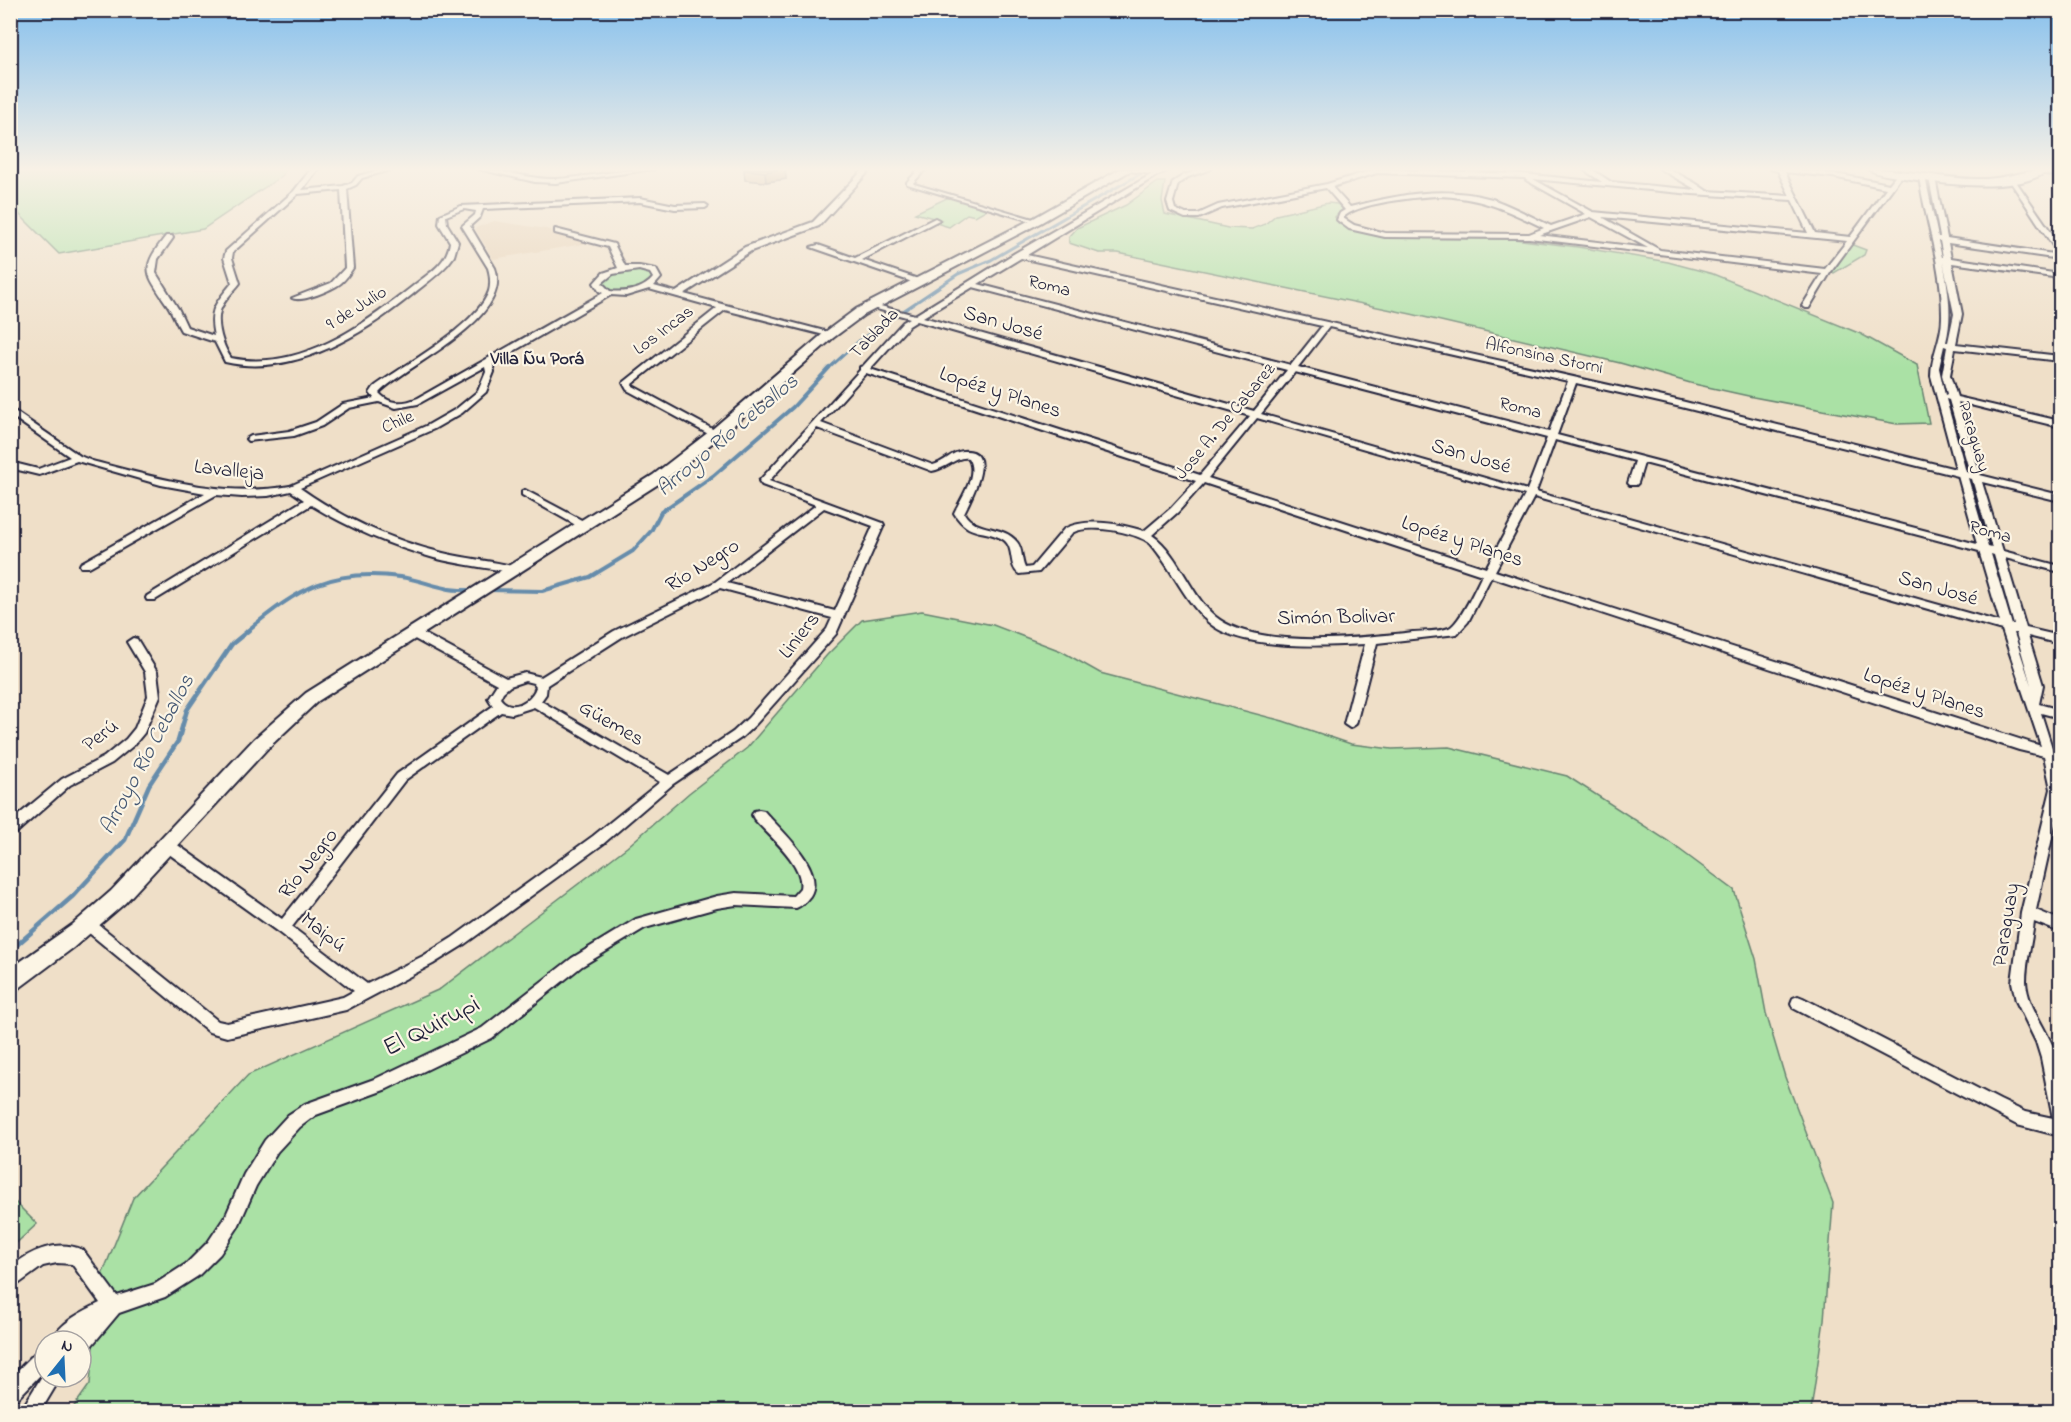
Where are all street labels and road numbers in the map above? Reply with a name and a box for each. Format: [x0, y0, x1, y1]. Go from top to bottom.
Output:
street label: Roma [1025, 269, 1073, 305]
street label: 9 de Julio [322, 280, 392, 338]
street label: San José [960, 298, 1047, 350]
street label: Los Incas [628, 300, 700, 362]
street label: Tablada [844, 303, 906, 365]
street label: Alfonsina Storni [1483, 332, 1605, 382]
street label: Jose A. De Cabarez [1169, 358, 1283, 486]
street label: Lopéz y Planes [934, 359, 1065, 429]
street label: Roma [1496, 391, 1544, 427]
street label: Paraguay [1949, 399, 1996, 476]
street label: Chile [378, 404, 419, 442]
street label: San José [1428, 431, 1515, 483]
street label: Lavalleja [192, 452, 266, 490]
street label: Lopéz y Planes [1396, 508, 1527, 578]
street label: Roma [1966, 515, 2014, 551]
street label: Río Negro [660, 532, 747, 602]
street label: San José [1895, 563, 1982, 615]
street label: Simón Bolivar [1277, 602, 1396, 634]
street label: Liniers [772, 606, 828, 666]
street label: Lopéz y Planes [1858, 660, 1989, 730]
street label: Güemes [573, 693, 649, 755]
street label: Perú [76, 712, 126, 760]
street label: Río Negro [272, 822, 348, 907]
street label: Paraguay [1986, 881, 2030, 969]
street label: Maipú [294, 905, 352, 961]
street label: El Quirupi [377, 986, 487, 1068]

